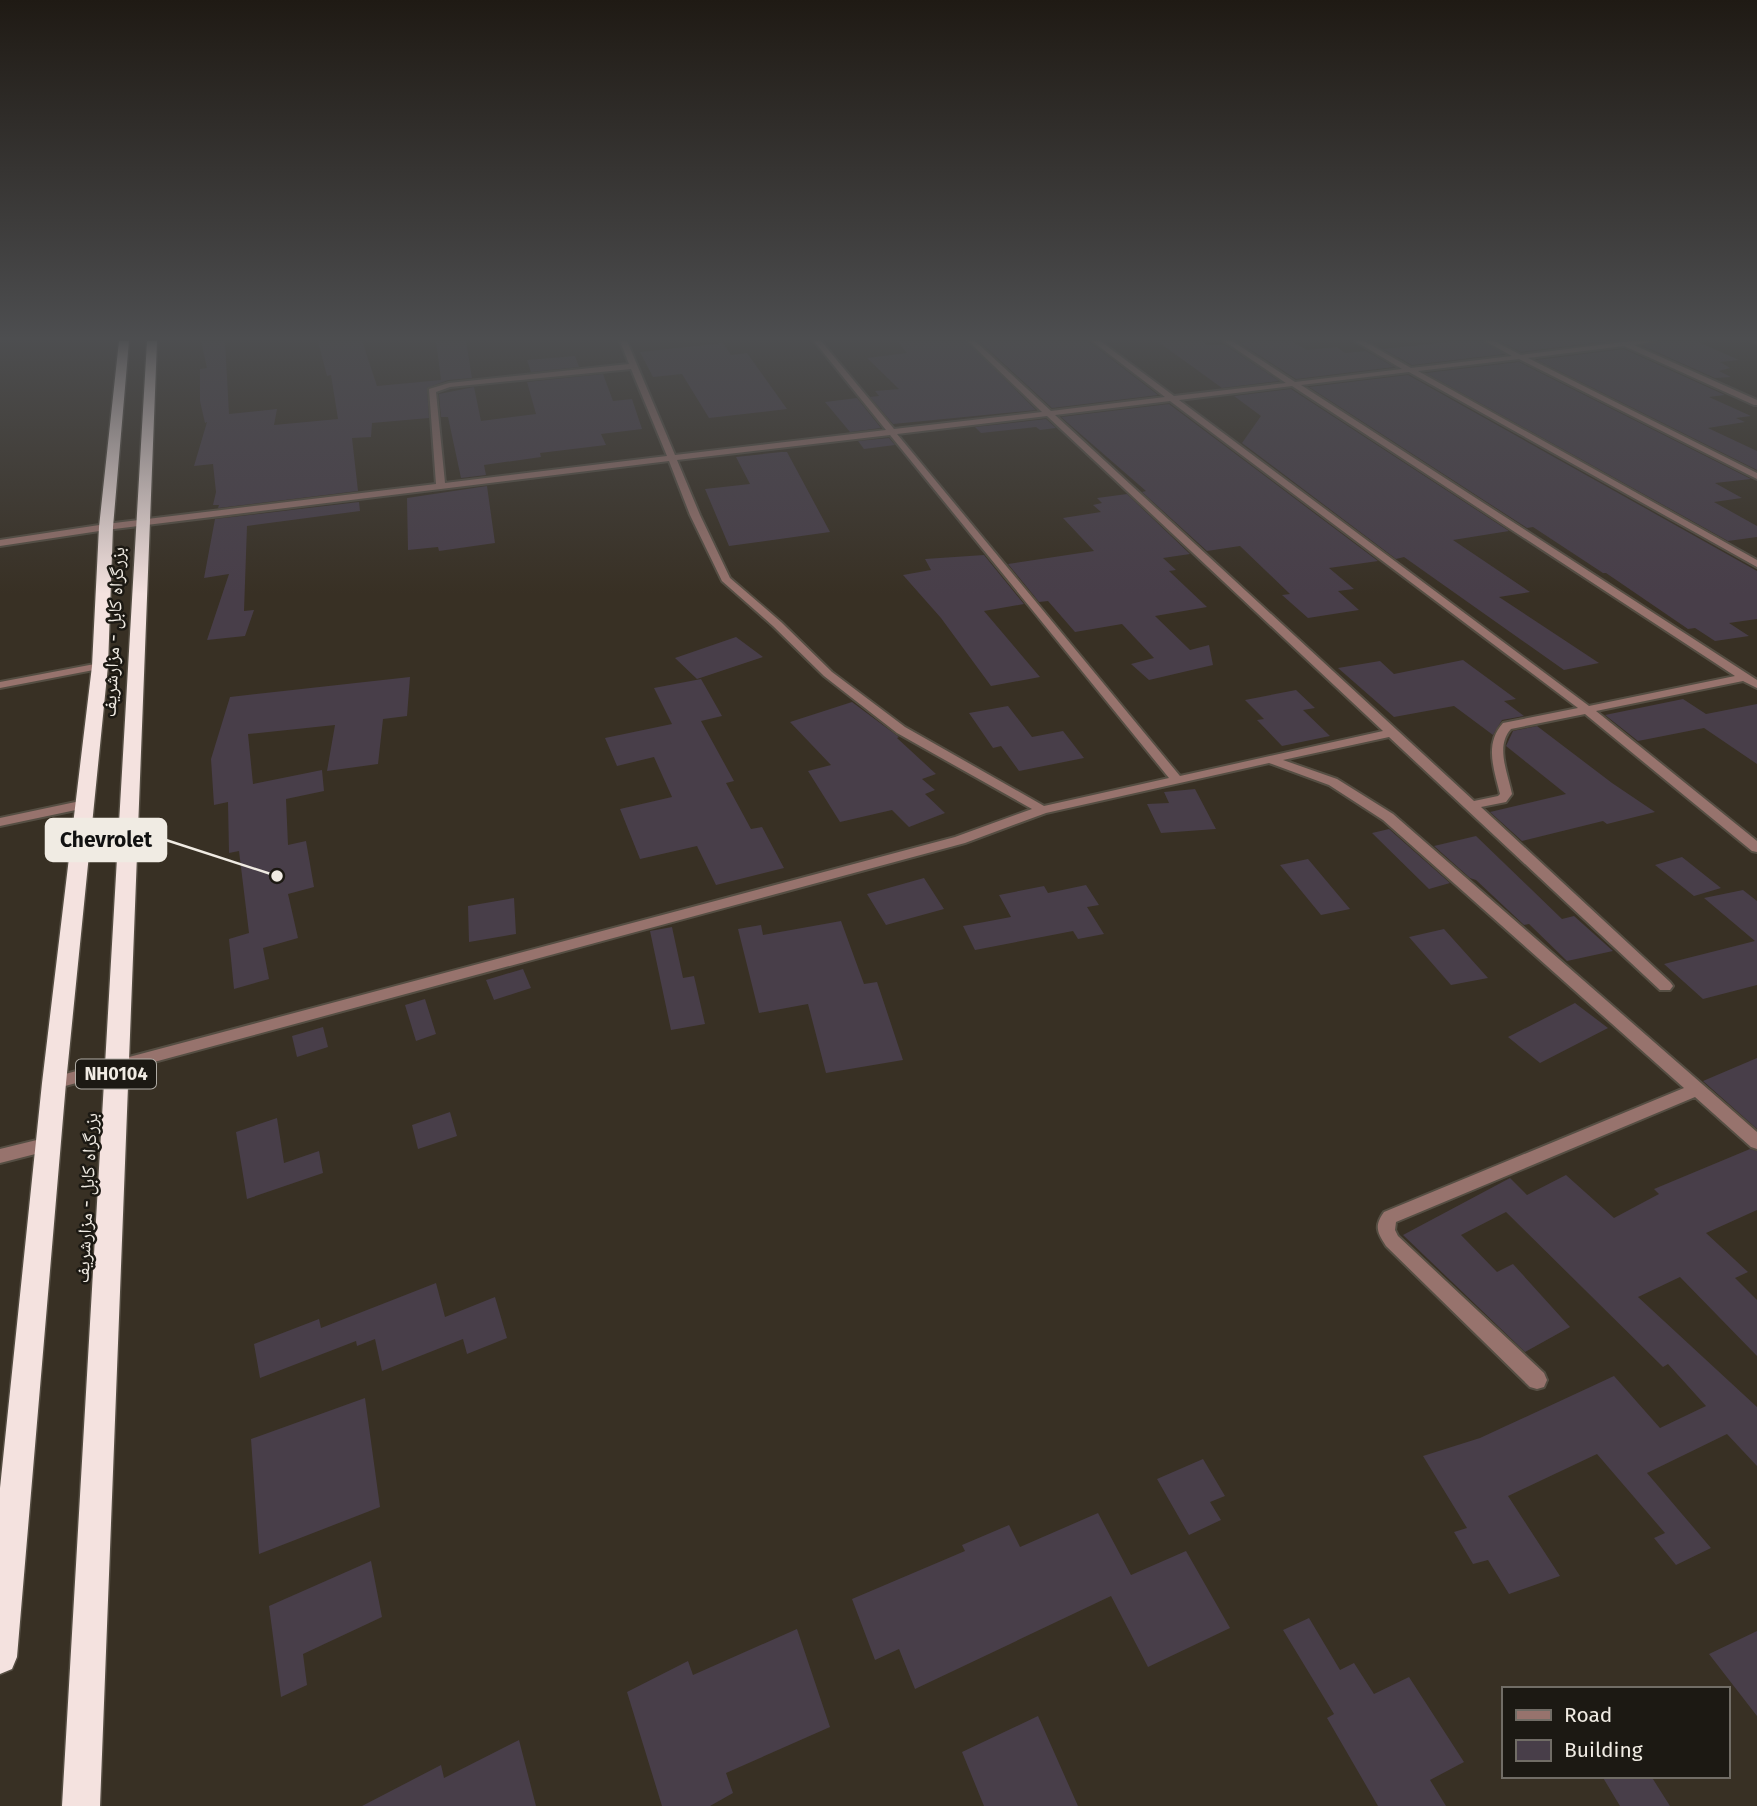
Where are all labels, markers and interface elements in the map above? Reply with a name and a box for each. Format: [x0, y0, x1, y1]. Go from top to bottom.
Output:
street label: بزرگراه کابل - مزارشریف [98, 546, 129, 718]
callout: Chevrolet [46, 819, 166, 861]
text: Chevrolet [60, 827, 153, 853]
road number: NH0104 [76, 1059, 156, 1088]
street label: بزرگراه کابل - مزارشریف [71, 1112, 102, 1284]
legend [1502, 1687, 1729, 1778]
text: Road [1564, 1702, 1612, 1728]
text: Building [1564, 1737, 1643, 1763]

